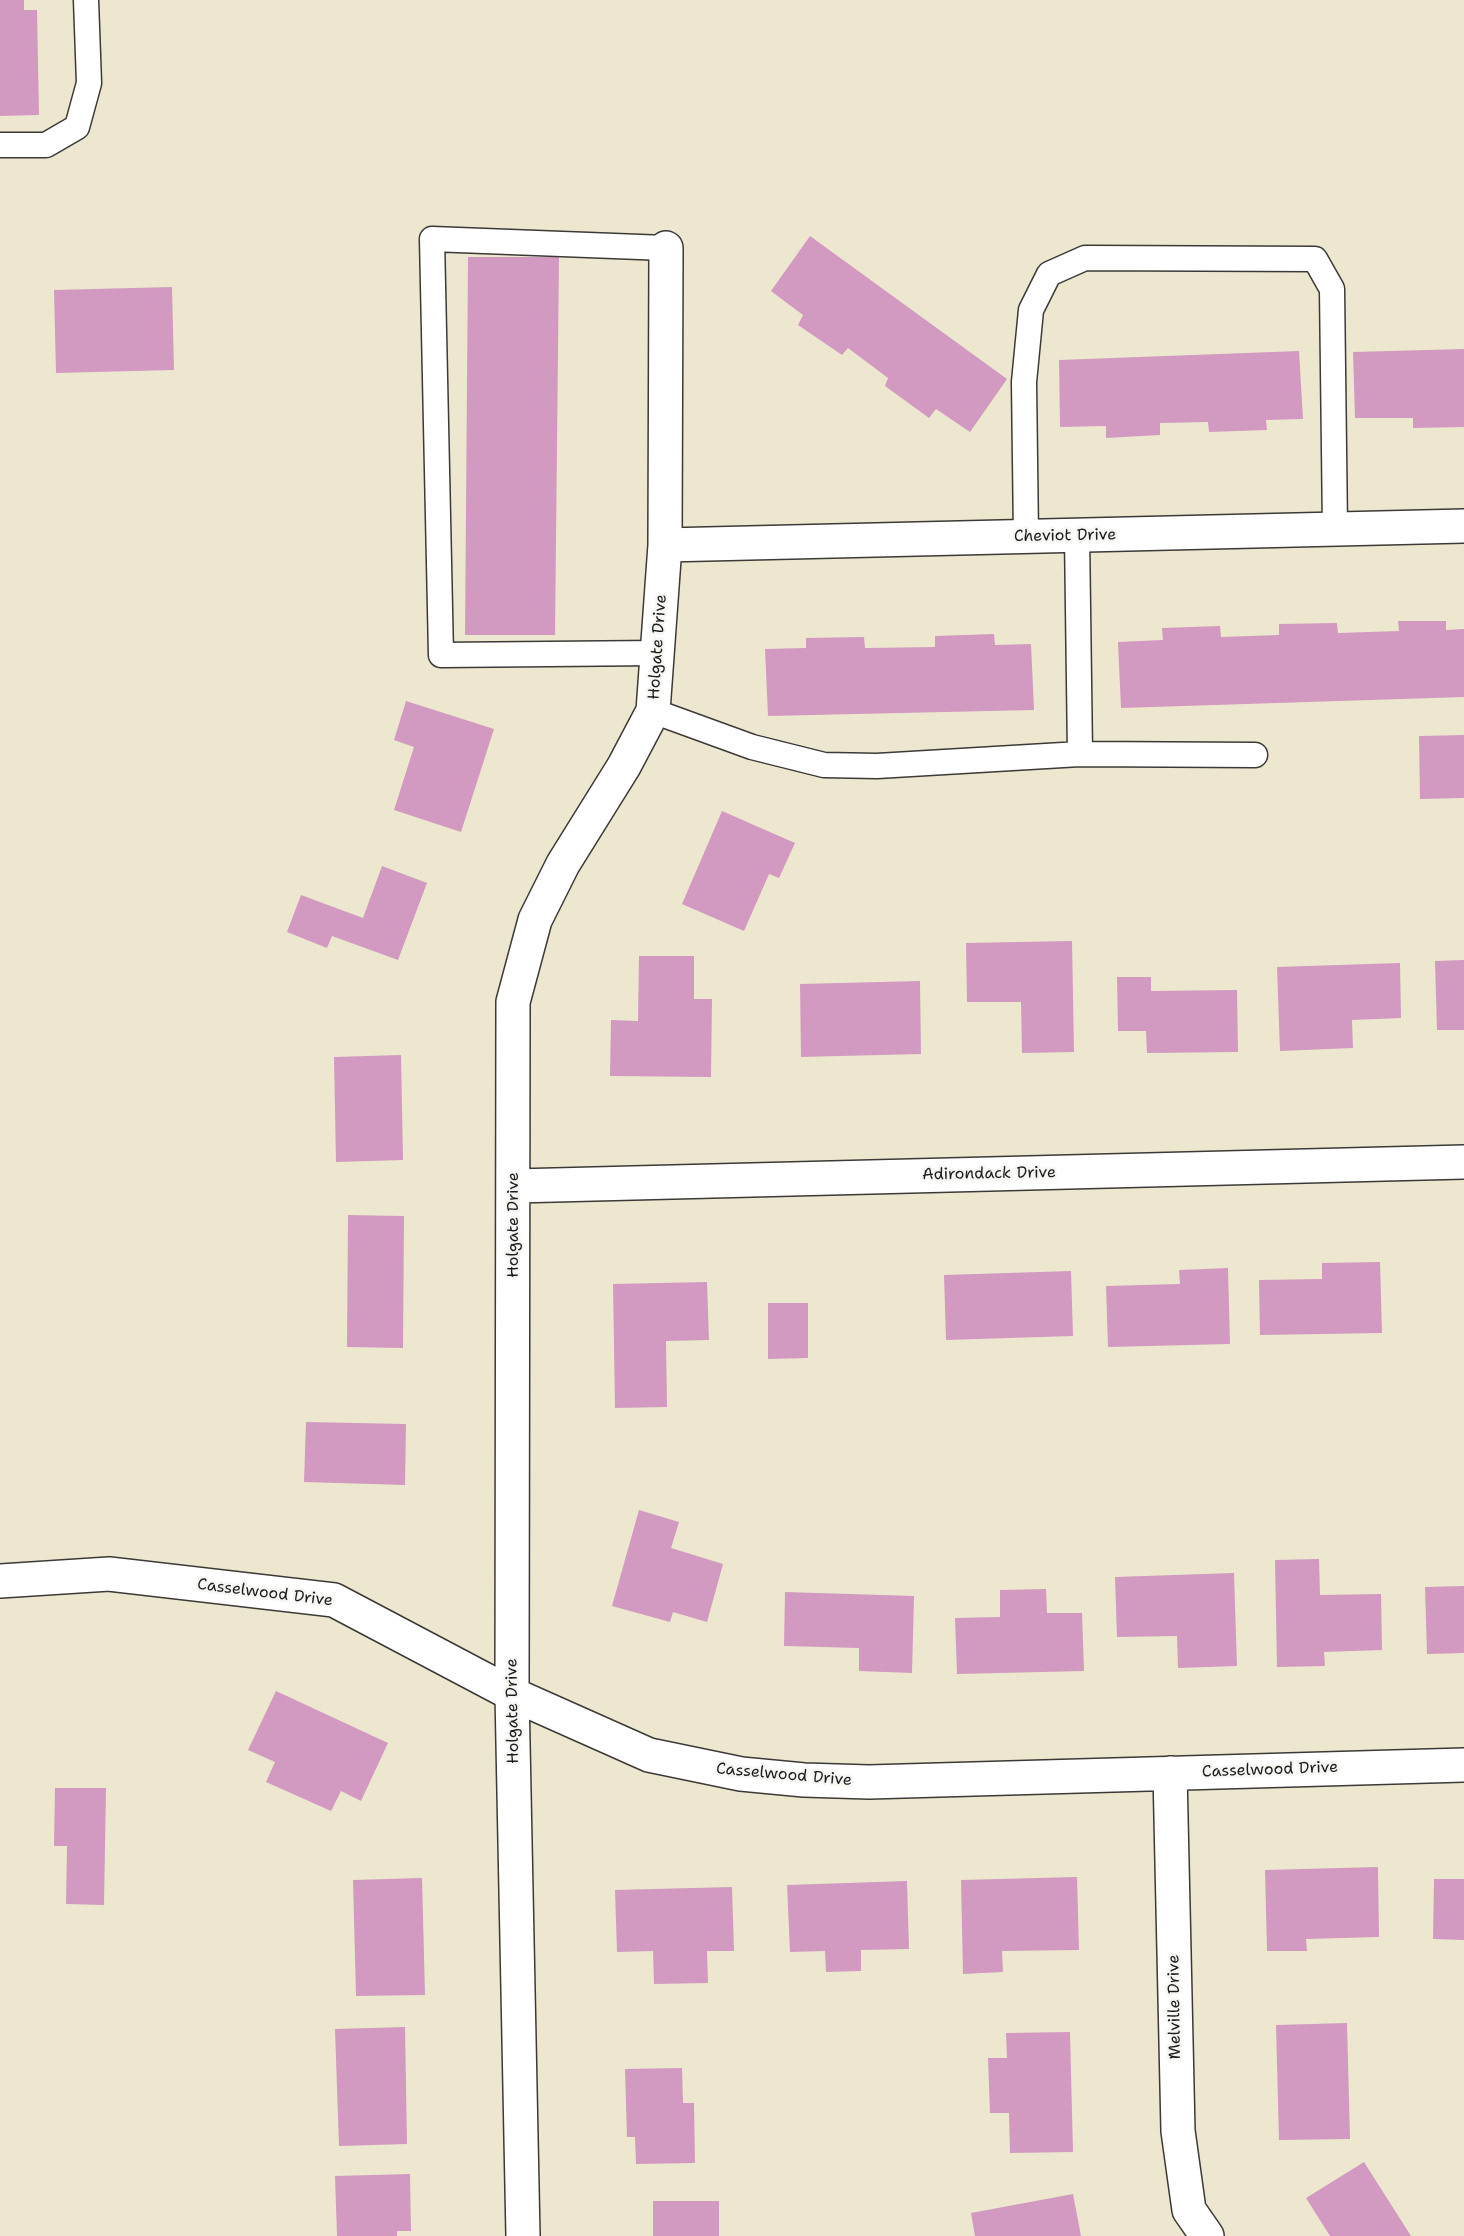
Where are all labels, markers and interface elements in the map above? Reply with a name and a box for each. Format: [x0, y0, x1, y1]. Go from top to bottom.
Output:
street label: Cheviot Drive [1014, 526, 1116, 546]
street label: Holgate Drive [645, 594, 671, 700]
street label: Adirondack Drive [922, 1163, 1056, 1185]
street label: Holgate Drive [504, 1172, 524, 1278]
street label: Casselwood Drive [196, 1575, 334, 1611]
street label: Holgate Drive [502, 1658, 524, 1764]
street label: Casselwood Drive [1202, 1758, 1338, 1782]
street label: Casselwood Drive [715, 1759, 853, 1791]
street label: Melville Drive [1164, 1954, 1186, 2060]

